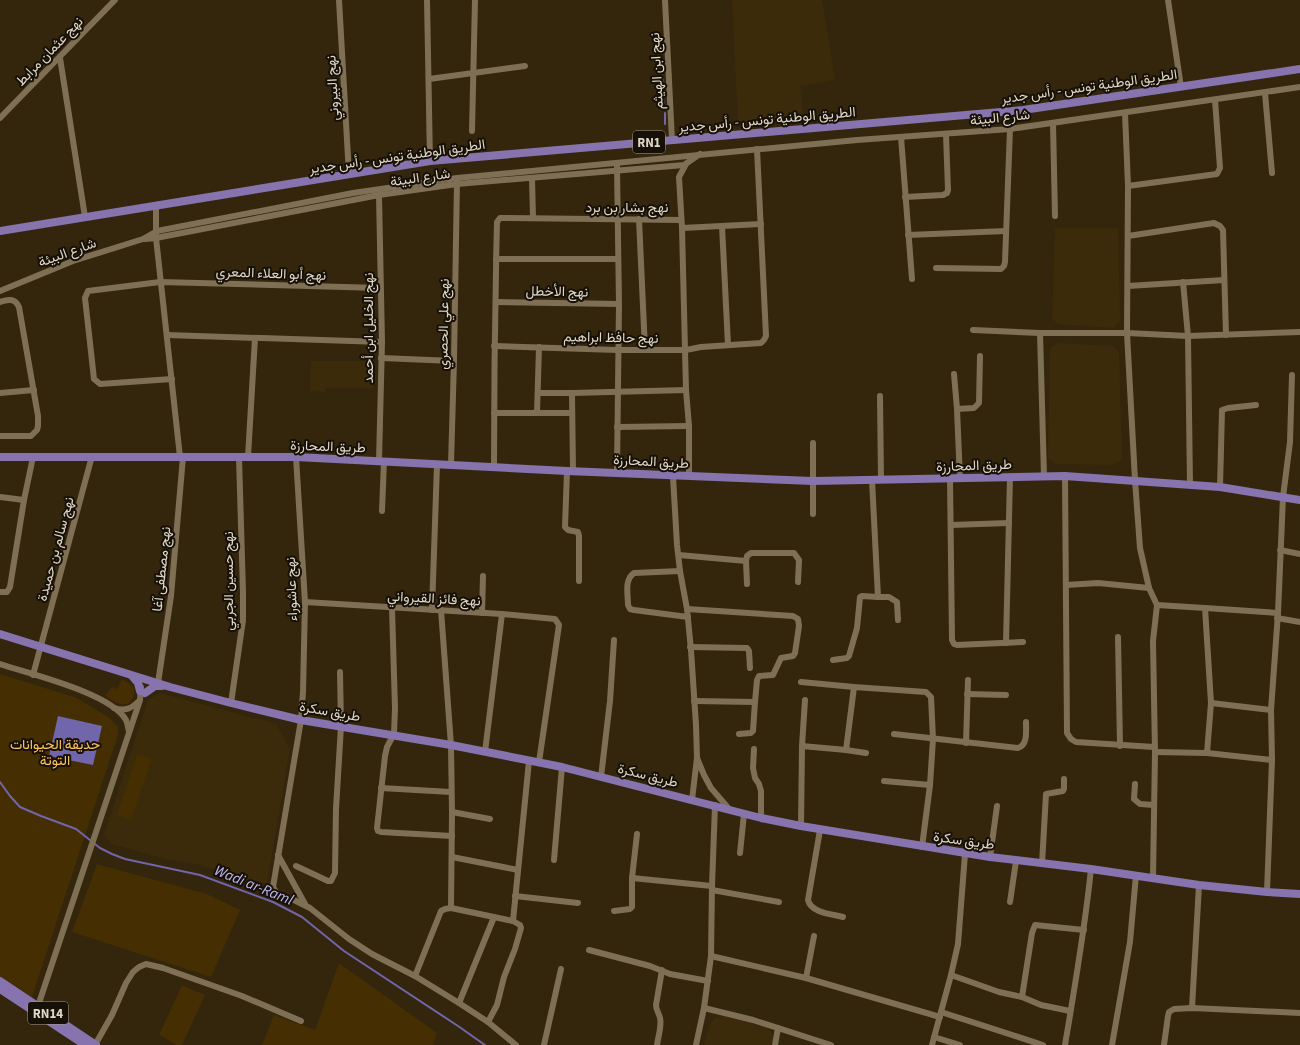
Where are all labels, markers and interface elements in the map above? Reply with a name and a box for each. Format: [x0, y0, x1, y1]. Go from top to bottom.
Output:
street label: نهج عثمان مرابط [11, 12, 88, 91]
street label: نهج ابن الهيثم [645, 32, 669, 110]
street label: نهج البيروني [321, 55, 346, 121]
street label: الطريق الوطنية تونس - رأس جدير [999, 65, 1179, 109]
street label: الطريق الوطنية تونس - رأس جدير [677, 102, 857, 138]
street label: شارع البيئة [969, 105, 1031, 131]
road number: RN1 [633, 131, 665, 153]
street label: الطريق الوطنية تونس - رأس جدير [307, 135, 487, 179]
street label: شارع البيئة [389, 164, 451, 192]
street label: نهج بشار بن برد [586, 198, 668, 218]
street label: شارع البيئة [36, 233, 99, 273]
street label: نهج أبو العلاء المعري [215, 262, 327, 287]
street label: نهج الخليل ابن أحمد [359, 273, 379, 383]
street label: نهج علي الحصري [433, 278, 456, 370]
street label: نهج الأخطل [525, 281, 589, 303]
street label: نهج حافظ ابراهيم [563, 327, 659, 349]
street label: طريق المحارزة [290, 436, 366, 458]
street label: طريق المحارزة [613, 450, 689, 474]
street label: طريق المحارزة [936, 455, 1012, 477]
street label: نهج سالم بن حميدة [32, 495, 80, 604]
street label: نهج مصطفى آغا [148, 526, 176, 613]
street label: نهج حسين الجربي [219, 531, 240, 631]
street label: نهج عاشوراء [281, 556, 303, 621]
street label: نهج فائز القيرواني [387, 587, 481, 612]
street label: طريق سكرة [298, 697, 362, 727]
park label: حديقة الحيوانات التوتة [10, 735, 100, 771]
street label: طريق سكرة [615, 759, 680, 793]
street label: طريق سكرة [932, 827, 996, 855]
water label: Wadi ar-Raml [211, 860, 297, 911]
road number: RN14 [28, 1002, 68, 1024]

